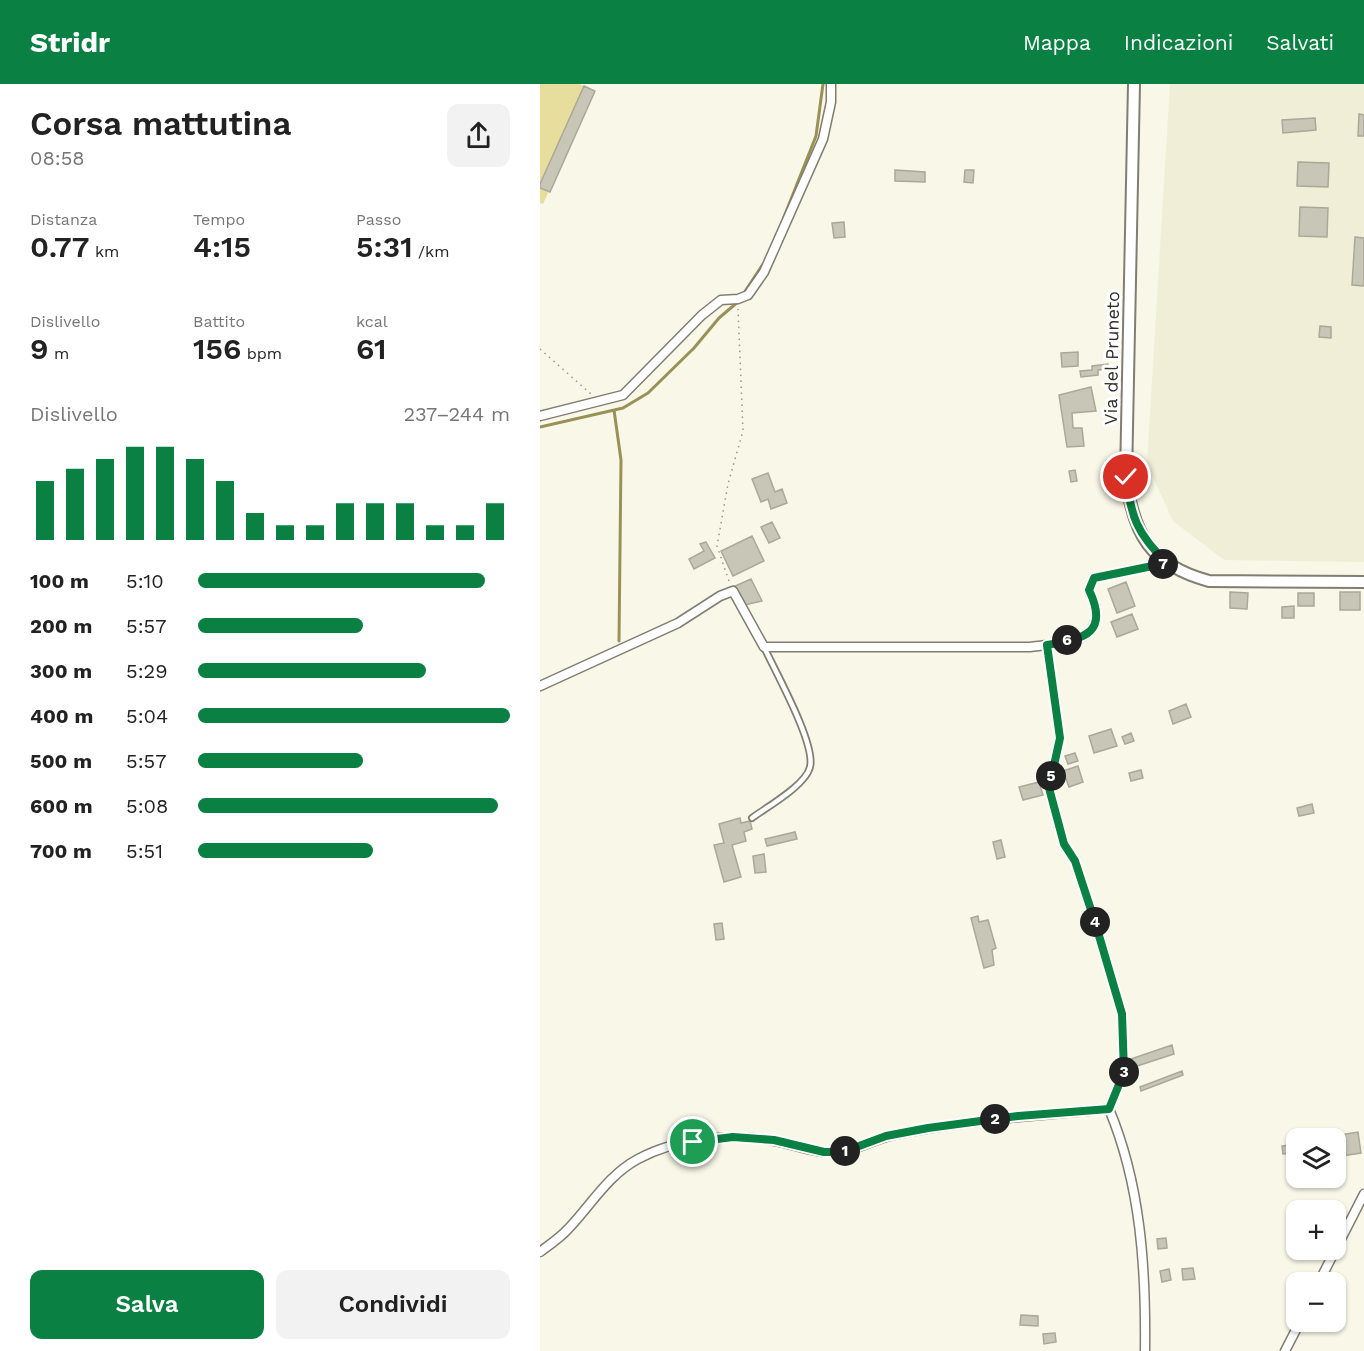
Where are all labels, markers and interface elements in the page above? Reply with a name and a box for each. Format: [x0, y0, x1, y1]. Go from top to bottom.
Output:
text: Stridr [30, 26, 110, 59]
text: Mappa [1023, 30, 1091, 55]
text: Indicazioni [1124, 30, 1233, 55]
text: Salvati [1266, 30, 1334, 55]
text: Corsa mattutina [30, 104, 291, 143]
button: share [447, 104, 510, 167]
text: 08:58 [30, 146, 85, 170]
text: Distanza [30, 210, 97, 229]
text: Tempo [193, 210, 245, 229]
text: Passo [356, 210, 401, 229]
text: 0.77 [30, 229, 89, 264]
text: 4:15 [193, 229, 251, 264]
text: 5:31 [356, 229, 413, 264]
text: km [89, 242, 119, 261]
text: /km [413, 242, 449, 261]
street label: Via del Pruneto [1100, 291, 1123, 425]
text: Dislivello [30, 312, 100, 331]
text: Battito [193, 312, 245, 331]
text: kcal [356, 312, 388, 331]
text: 9 [30, 331, 49, 366]
text: 156 [193, 331, 241, 366]
text: 61 [356, 331, 387, 366]
text: m [49, 344, 69, 363]
text: bpm [241, 344, 282, 363]
text: Dislivello [30, 402, 118, 426]
text: 237–244 m [403, 402, 510, 426]
pin [1100, 451, 1151, 502]
icon: check [1109, 460, 1142, 493]
pin: 7 [1148, 549, 1178, 579]
text: 7 [1158, 554, 1168, 573]
text: 100 m [30, 569, 89, 593]
text: 5:10 [126, 569, 164, 593]
text: 200 m [30, 614, 92, 638]
text: 5:57 [126, 614, 166, 638]
pin: 6 [1052, 625, 1082, 655]
text: 6 [1062, 630, 1072, 649]
text: 300 m [30, 659, 92, 683]
text: 5:29 [126, 659, 168, 683]
text: 400 m [30, 704, 93, 728]
text: 5:04 [126, 704, 168, 728]
text: 500 m [30, 749, 92, 773]
text: 5:57 [126, 749, 166, 773]
pin: 5 [1036, 761, 1066, 791]
text: 5 [1046, 766, 1056, 785]
text: 600 m [30, 794, 93, 818]
text: 5:08 [126, 794, 168, 818]
text: 700 m [30, 839, 92, 863]
text: 5:51 [126, 839, 163, 863]
pin: 4 [1080, 907, 1110, 937]
text: 4 [1090, 912, 1100, 931]
pin: 3 [1109, 1057, 1139, 1087]
text: 3 [1119, 1062, 1129, 1081]
pin: 2 [980, 1104, 1010, 1134]
text: 2 [990, 1109, 1000, 1128]
pin [667, 1116, 718, 1167]
icon: arrive [676, 1125, 709, 1158]
map controls [1286, 1128, 1346, 1332]
button: layers [1286, 1128, 1346, 1188]
pin: 1 [830, 1136, 860, 1166]
text: 1 [842, 1141, 848, 1160]
button: + [1286, 1200, 1346, 1260]
button: Salva [30, 1270, 264, 1339]
button: Condividi [276, 1270, 510, 1339]
button: − [1286, 1272, 1346, 1332]

